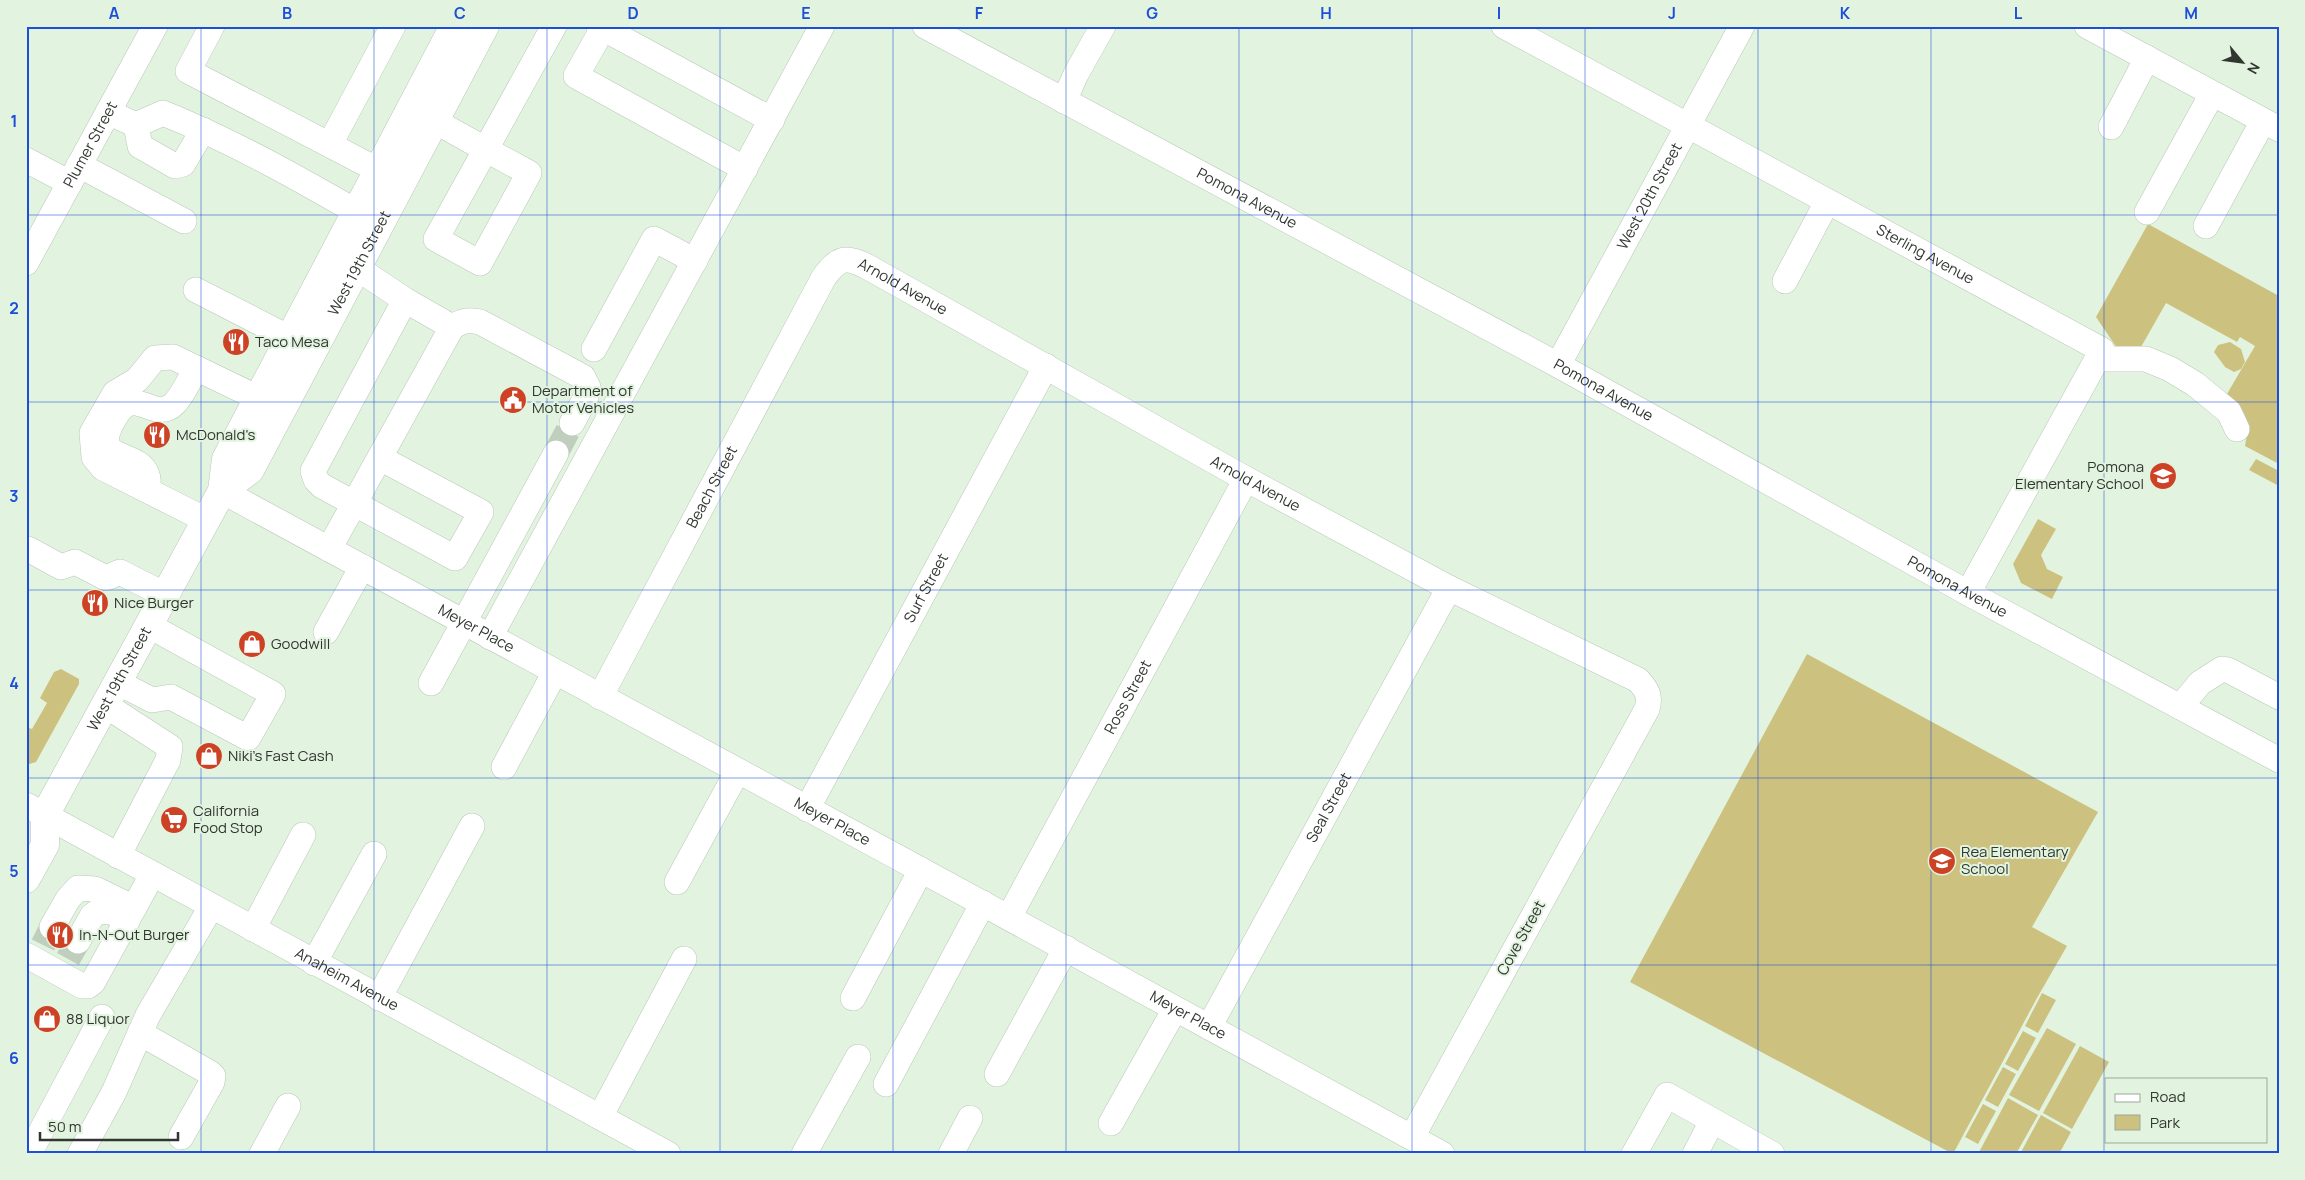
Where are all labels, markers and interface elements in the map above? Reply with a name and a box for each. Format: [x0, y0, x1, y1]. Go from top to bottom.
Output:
text: A [109, 2, 120, 24]
text: B [282, 2, 292, 24]
text: C [454, 2, 466, 24]
text: D [627, 2, 639, 24]
text: E [801, 2, 811, 24]
text: F [975, 2, 984, 24]
text: G [1146, 2, 1158, 24]
text: H [1320, 2, 1332, 24]
text: I [1497, 2, 1501, 24]
text: J [1668, 2, 1676, 24]
text: K [1840, 2, 1851, 24]
text: L [2014, 2, 2023, 24]
text: M [2184, 2, 2198, 24]
north arrow [2218, 38, 2268, 88]
text: N [2243, 60, 2265, 78]
street label: Plumer Street [58, 97, 122, 191]
text: 1 [10, 110, 18, 132]
street label: West 20th Street [1612, 139, 1687, 253]
street label: Pomona Avenue [1193, 162, 1301, 233]
street label: West 19th Street [323, 207, 395, 319]
street label: Sterling Avenue [1873, 219, 1978, 289]
street label: Arnold Avenue [855, 253, 952, 320]
text: 2 [9, 297, 19, 319]
restaurant icon: Taco Mesa [221, 327, 251, 357]
place label: Taco Mesa [255, 331, 329, 352]
street label: Pomona Avenue [1550, 354, 1657, 426]
place label: Department of Motor Vehicles [532, 380, 634, 418]
public building icon: Department of Motor Vehicles [498, 385, 528, 415]
restaurant icon: McDonald's [142, 420, 172, 450]
place label: McDonald's [176, 424, 255, 445]
street label: Beach Street [681, 442, 742, 532]
street label: Arnold Avenue [1207, 450, 1305, 516]
place label: Pomona Elementary School [2015, 456, 2144, 494]
school or university icon: Pomona Elementary School [2148, 461, 2178, 491]
text: 3 [9, 485, 19, 507]
street label: Surf Street [898, 549, 953, 626]
street label: Pomona Avenue [1904, 550, 2012, 622]
restaurant icon: Nice Burger [80, 588, 110, 618]
place label: Nice Burger [114, 592, 194, 613]
street label: Meyer Place [435, 599, 518, 657]
street label: West 19th Street [82, 623, 156, 735]
shop icon: Goodwill [237, 629, 267, 659]
place label: Goodwill [271, 633, 330, 654]
street label: Ross Street [1099, 656, 1156, 738]
text: 4 [9, 672, 19, 694]
shop icon: Niki's Fast Cash [194, 741, 224, 771]
place label: Niki's Fast Cash [228, 745, 334, 766]
street label: Seal Street [1301, 769, 1356, 846]
street label: Meyer Place [791, 792, 874, 851]
place label: California Food Stop [193, 800, 263, 838]
supermarket icon: California Food Stop [159, 805, 189, 835]
place label: Rea Elementary School [1961, 841, 2069, 879]
school or university icon: Rea Elementary School [1927, 846, 1957, 876]
text: 5 [9, 860, 19, 882]
street label: Cove Street [1491, 897, 1550, 979]
restaurant icon: In-N-Out Burger [45, 920, 75, 950]
place label: In-N-Out Burger [79, 924, 190, 945]
street label: Anaheim Avenue [291, 942, 403, 1016]
street label: Meyer Place [1146, 986, 1230, 1044]
shop icon: 88 Liquor [32, 1004, 62, 1034]
place label: 88 Liquor [66, 1008, 130, 1029]
text: 6 [9, 1047, 19, 1069]
legend [2105, 1078, 2268, 1142]
text: Road [2150, 1086, 2186, 1107]
scale bar [40, 1110, 178, 1142]
text: Park [2150, 1112, 2180, 1133]
text: 50 m [48, 1116, 82, 1137]

